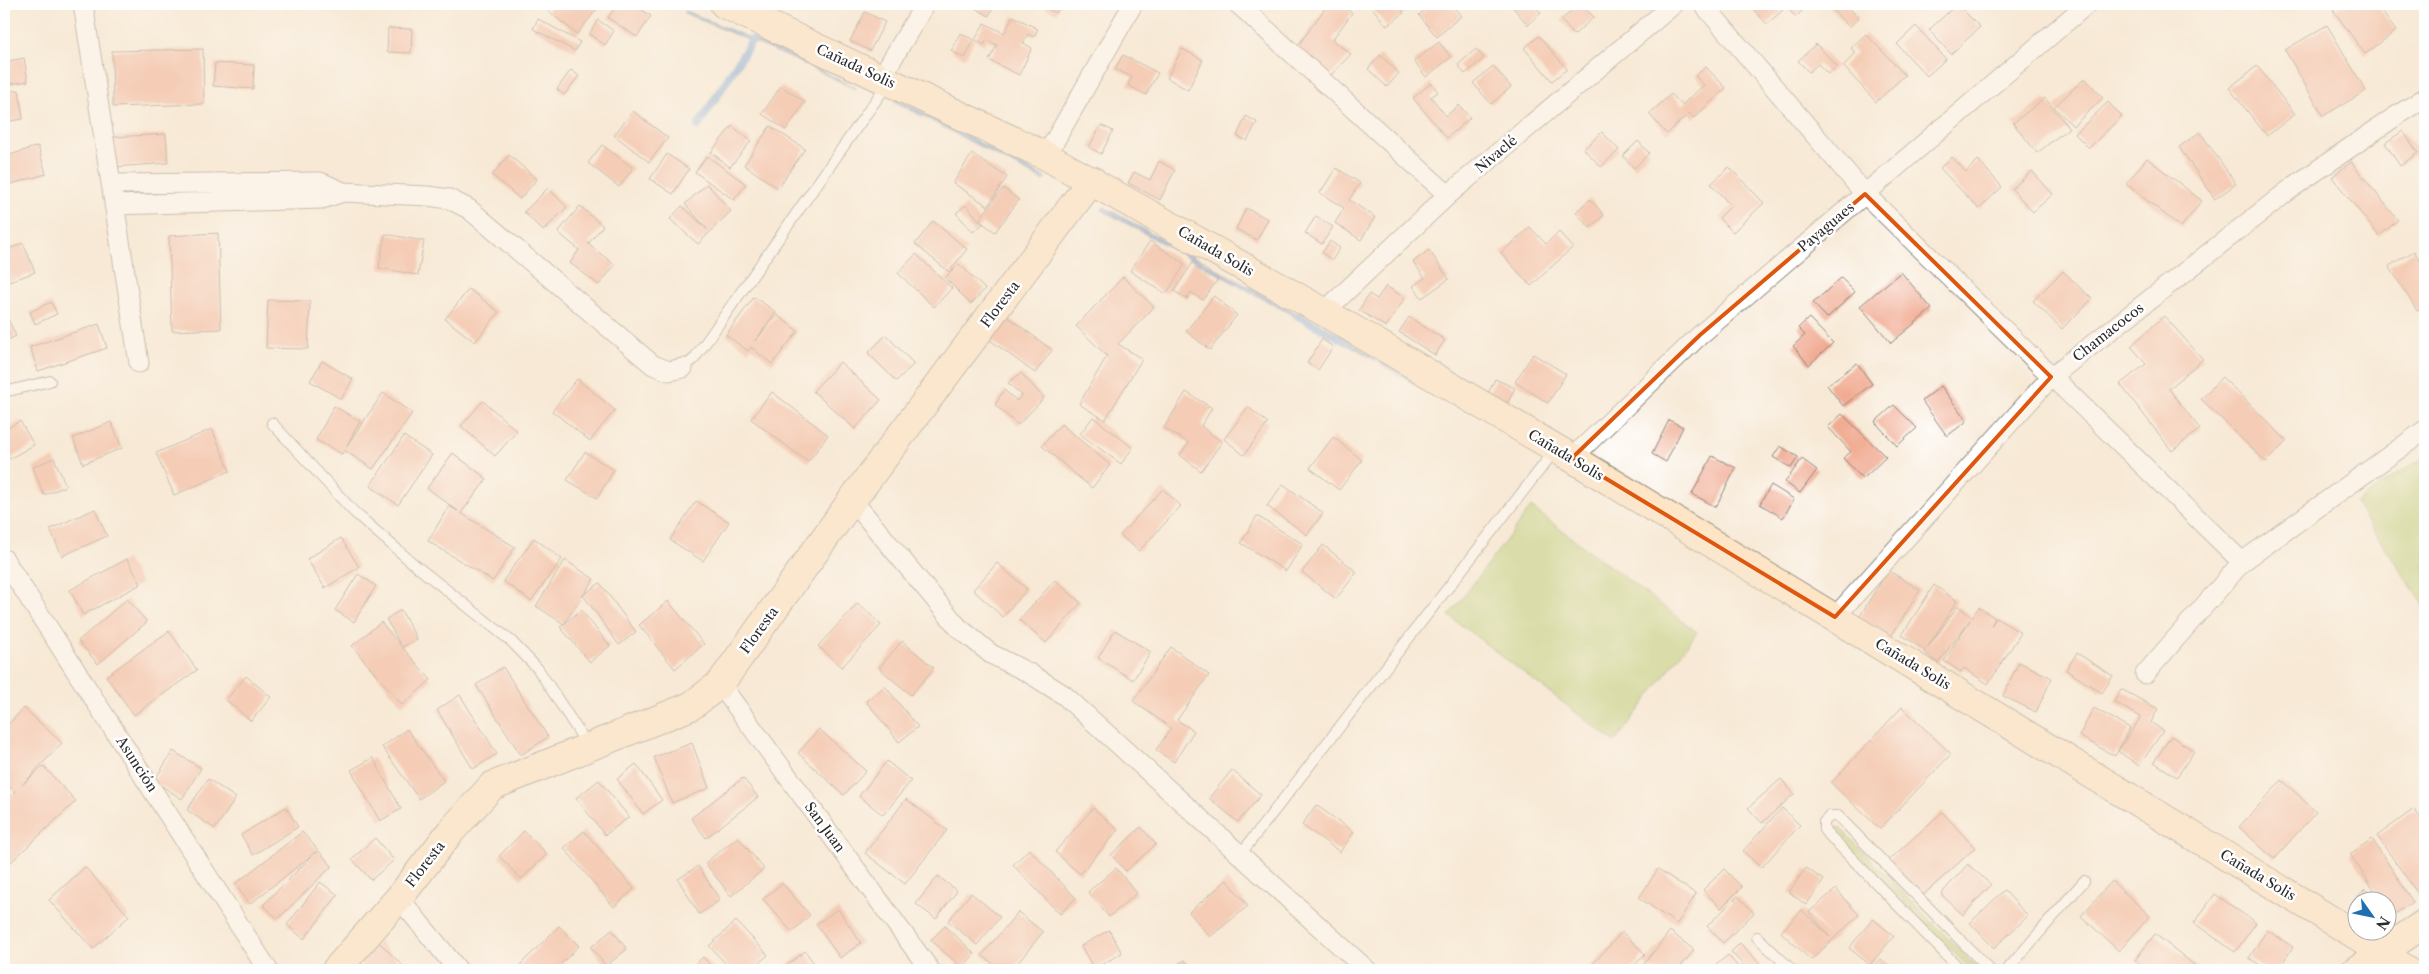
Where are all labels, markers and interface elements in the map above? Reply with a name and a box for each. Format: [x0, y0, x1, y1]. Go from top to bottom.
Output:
street label: Cañada Solis [814, 40, 898, 92]
street label: Nivaclé [1471, 131, 1521, 177]
street label: Payaguaes [1794, 198, 1858, 256]
street label: Cañada Solis [1175, 222, 1257, 280]
street label: Floresta [977, 277, 1024, 331]
street label: Chamacocos [2069, 299, 2147, 365]
street label: Cañada Solis [1525, 425, 1607, 485]
street label: Floresta [736, 602, 782, 657]
street label: Cañada Solis [1872, 634, 1954, 694]
street label: Asunción [112, 732, 162, 795]
street label: San Juan [801, 798, 849, 856]
street label: Floresta [401, 837, 449, 891]
street label: Cañada Solis [2217, 845, 2299, 905]
north arrow [2346, 892, 2396, 942]
text: N [2372, 913, 2394, 933]

